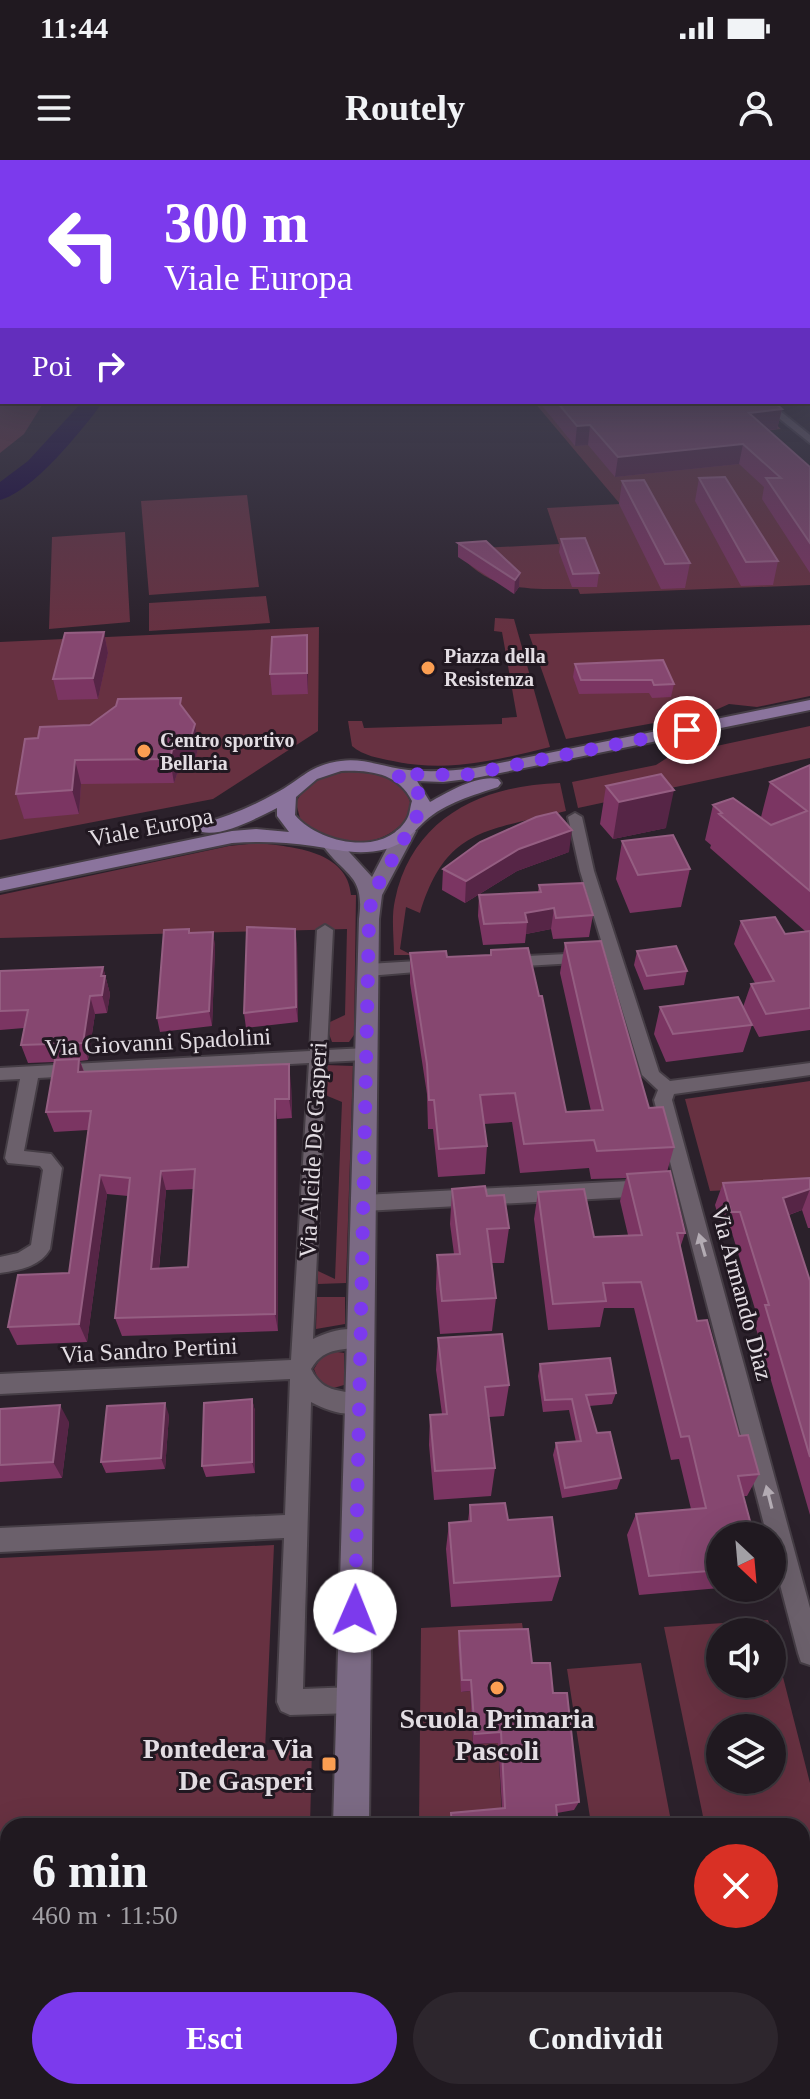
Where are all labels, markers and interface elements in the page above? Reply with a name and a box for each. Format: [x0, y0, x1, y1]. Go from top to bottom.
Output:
text: 11:44 [40, 11, 108, 44]
icon: menu [32, 86, 76, 130]
icon: person [734, 86, 778, 130]
text: Routely [345, 88, 465, 128]
icon: left [32, 192, 136, 296]
text: 300 m [164, 192, 309, 254]
text: Viale Europa [164, 258, 353, 298]
icon: right [88, 344, 132, 388]
text: Poi [32, 349, 72, 382]
place label: Piazza della Resistenza [444, 645, 546, 690]
marker: Piazza della Resistenza [419, 659, 437, 677]
pin [653, 696, 721, 764]
icon: arrive [665, 708, 709, 752]
place label: Centro sportivo Bellaria [160, 729, 295, 774]
marker: Centro sportivo Bellaria [135, 742, 153, 760]
street label: Viale Europa [87, 802, 216, 852]
street label: Via Giovanni Spadolini [44, 1023, 272, 1061]
street label: Via Alcide De Gasperi [294, 1041, 332, 1259]
street label: Via Armando Diaz [706, 1203, 778, 1383]
one-way arrow [696, 1233, 708, 1258]
street label: Via Sandro Pertini [60, 1332, 238, 1368]
one-way arrow [763, 1484, 775, 1509]
north arrow [706, 1522, 786, 1602]
map controls [706, 1522, 786, 1794]
position arrow [313, 1569, 397, 1653]
button: sound [706, 1618, 786, 1698]
marker: Scuola Primaria Pascoli [488, 1679, 506, 1697]
place label: Scuola Primaria Pascoli [399, 1703, 595, 1766]
button: layers [706, 1714, 786, 1794]
place label: Pontedera Via De Gasperi [143, 1733, 313, 1796]
marker: Pontedera Via De Gasperi [320, 1755, 338, 1773]
text: 6 min [32, 1844, 148, 1897]
button: close [694, 1844, 778, 1928]
text: 460 m · 11:50 [32, 1901, 178, 1930]
button: Esci [32, 1992, 397, 2084]
button: Condividi [413, 1992, 778, 2084]

